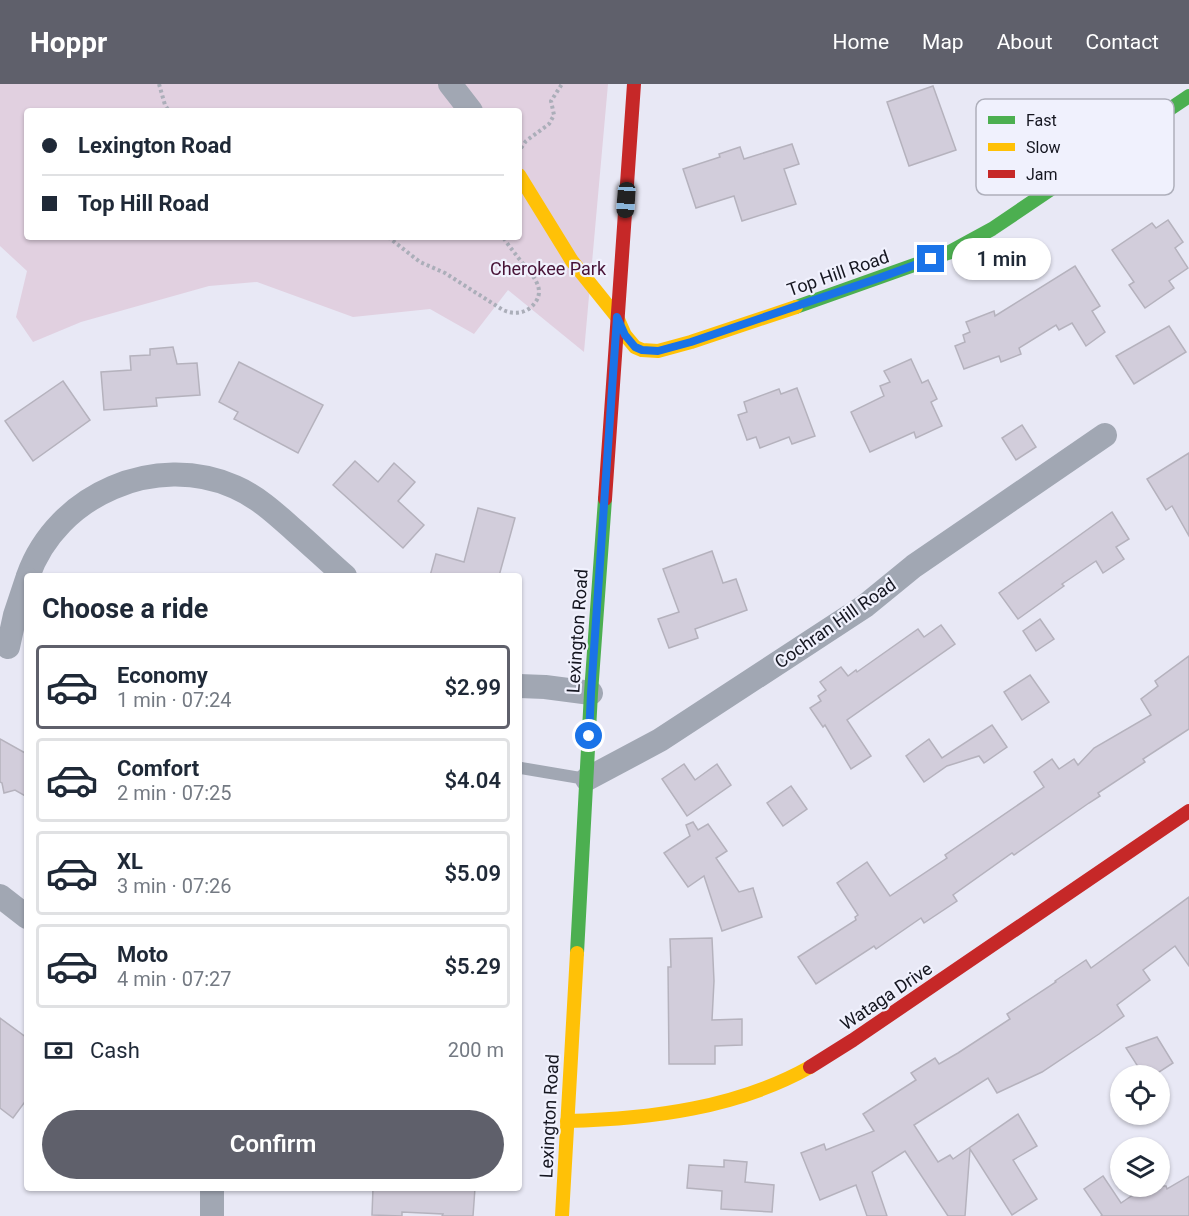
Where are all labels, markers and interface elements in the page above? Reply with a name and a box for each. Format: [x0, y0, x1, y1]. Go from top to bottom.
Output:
text: Hoppr [30, 26, 107, 59]
text: Home [833, 30, 889, 54]
text: Map [922, 30, 964, 54]
text: About [997, 30, 1053, 54]
text: Contact [1086, 30, 1159, 54]
legend [976, 99, 1174, 195]
text: Fast [1026, 111, 1057, 130]
text: Lexington Road [78, 133, 232, 158]
text: Slow [1026, 138, 1061, 157]
text: Jam [1026, 165, 1058, 184]
car [616, 181, 636, 219]
text: Top Hill Road [78, 191, 209, 216]
callout: 1 min [952, 238, 1051, 280]
route end [917, 245, 944, 272]
street label: Top Hill Road [784, 246, 892, 300]
text: 1 min [976, 247, 1027, 271]
park label: Cherokee Park [490, 258, 607, 279]
street label: Lexington Road [562, 568, 592, 694]
street label: Cochran Hill Road [770, 573, 900, 673]
text: Choose a ride [42, 593, 208, 625]
icon: car [45, 660, 99, 714]
text: Economy [117, 663, 208, 688]
text: $2.99 [444, 675, 501, 700]
text: 1 min · 07:24 [117, 688, 232, 712]
route start [575, 722, 602, 749]
icon: car [45, 753, 99, 807]
text: Comfort [117, 756, 199, 781]
text: $4.04 [444, 768, 501, 793]
text: 2 min · 07:25 [117, 781, 232, 805]
icon: car [45, 846, 99, 900]
text: XL [117, 849, 143, 874]
text: $5.09 [444, 861, 501, 886]
text: 3 min · 07:26 [117, 874, 232, 898]
icon: car [45, 939, 99, 993]
text: Moto [117, 942, 168, 967]
text: $5.29 [444, 954, 501, 979]
street label: Wataga Drive [836, 958, 936, 1034]
text: 4 min · 07:27 [117, 967, 232, 991]
icon: cash [42, 1034, 75, 1067]
text: Cash [90, 1038, 140, 1063]
text: 200 m [448, 1038, 504, 1062]
street label: Lexington Road [535, 1053, 563, 1179]
map controls [1110, 1065, 1170, 1197]
button: locate [1110, 1065, 1170, 1125]
button: Confirm [42, 1110, 504, 1179]
button: layers [1110, 1137, 1170, 1197]

